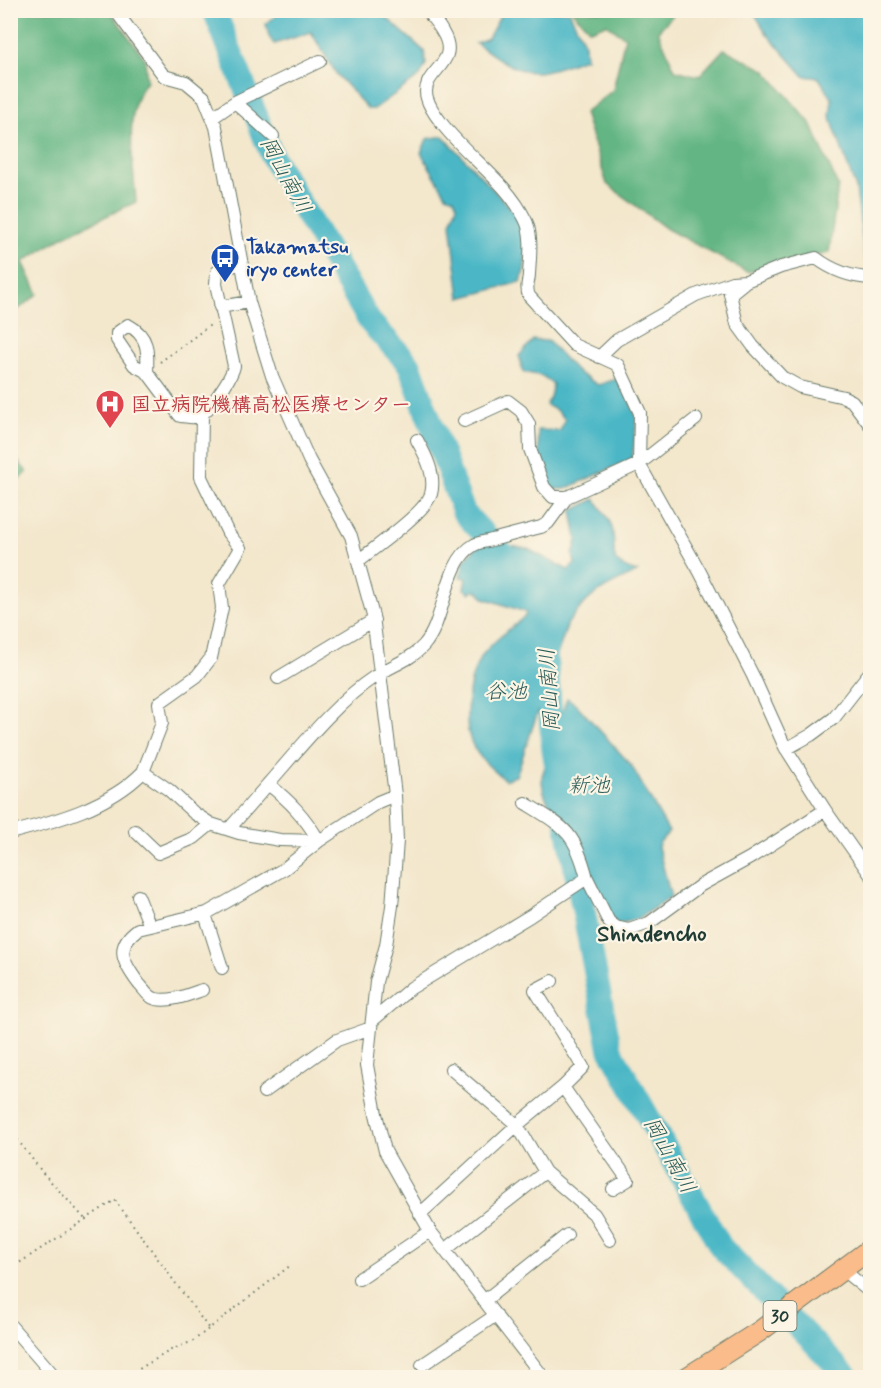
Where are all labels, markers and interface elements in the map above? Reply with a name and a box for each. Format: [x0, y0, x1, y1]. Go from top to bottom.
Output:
water label: 岡山南川 [253, 132, 317, 219]
place label: Takamatsu iryo center [246, 234, 348, 284]
bus stop icon: Takamatsu iryo center [209, 242, 241, 284]
hospital icon: 国立病院機構高松医療センター [94, 388, 126, 430]
place label: 国立病院機構高松医療センター [131, 392, 411, 419]
water label: 岡山南川 [533, 647, 567, 733]
water label: 谷池 [485, 678, 528, 706]
water label: 新池 [568, 772, 611, 800]
district label: Shindencho [597, 921, 707, 949]
water label: 岡山南川 [637, 1112, 702, 1199]
road number: 30 [764, 1301, 796, 1331]

